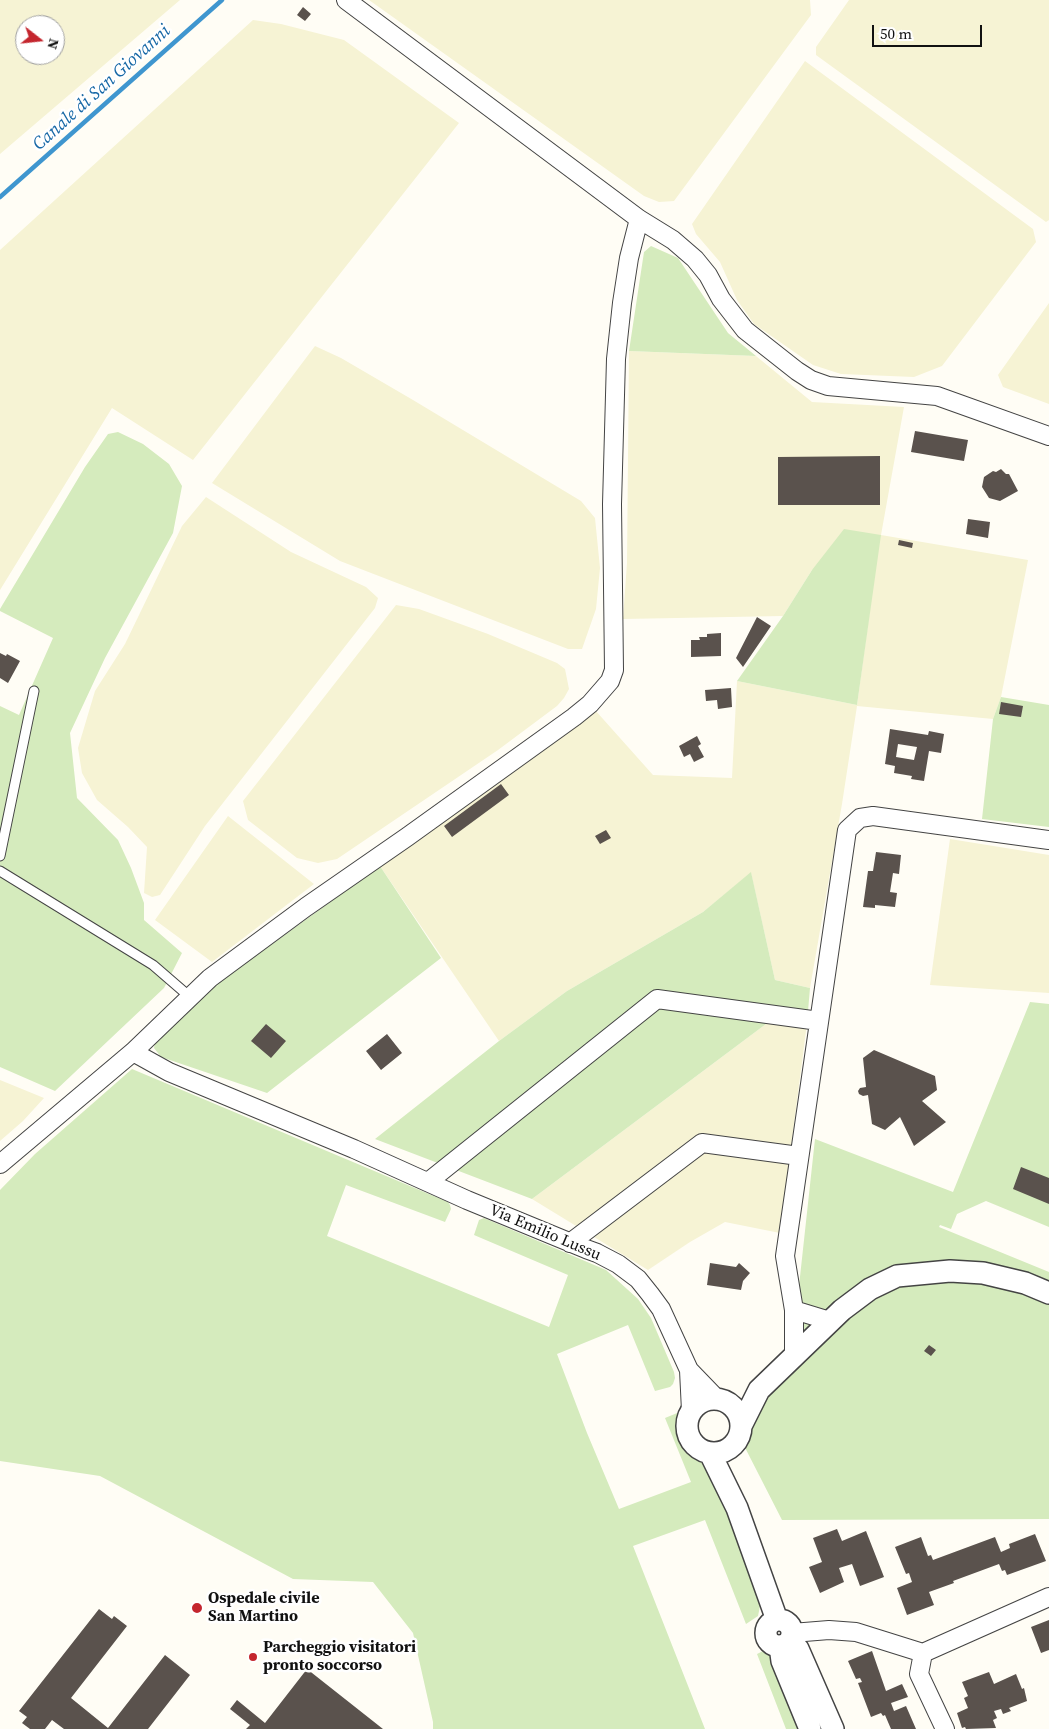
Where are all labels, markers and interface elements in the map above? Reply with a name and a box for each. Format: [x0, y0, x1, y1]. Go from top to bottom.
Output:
north arrow [15, 15, 65, 65]
scale bar [874, 15, 984, 47]
water label: Canale di San Giovanni [29, 21, 175, 155]
text: 50 m [880, 23, 912, 44]
text: N [42, 36, 64, 52]
street label: Via Emilio Lussu [486, 1201, 604, 1265]
place label: Ospedale civile San Martino [208, 1589, 319, 1627]
marker: Ospedale civile San Martino [190, 1601, 204, 1615]
place label: Parcheggio visitatori pronto soccorso [263, 1638, 416, 1676]
marker: Parcheggio visitatori pronto soccorso [247, 1651, 259, 1663]

